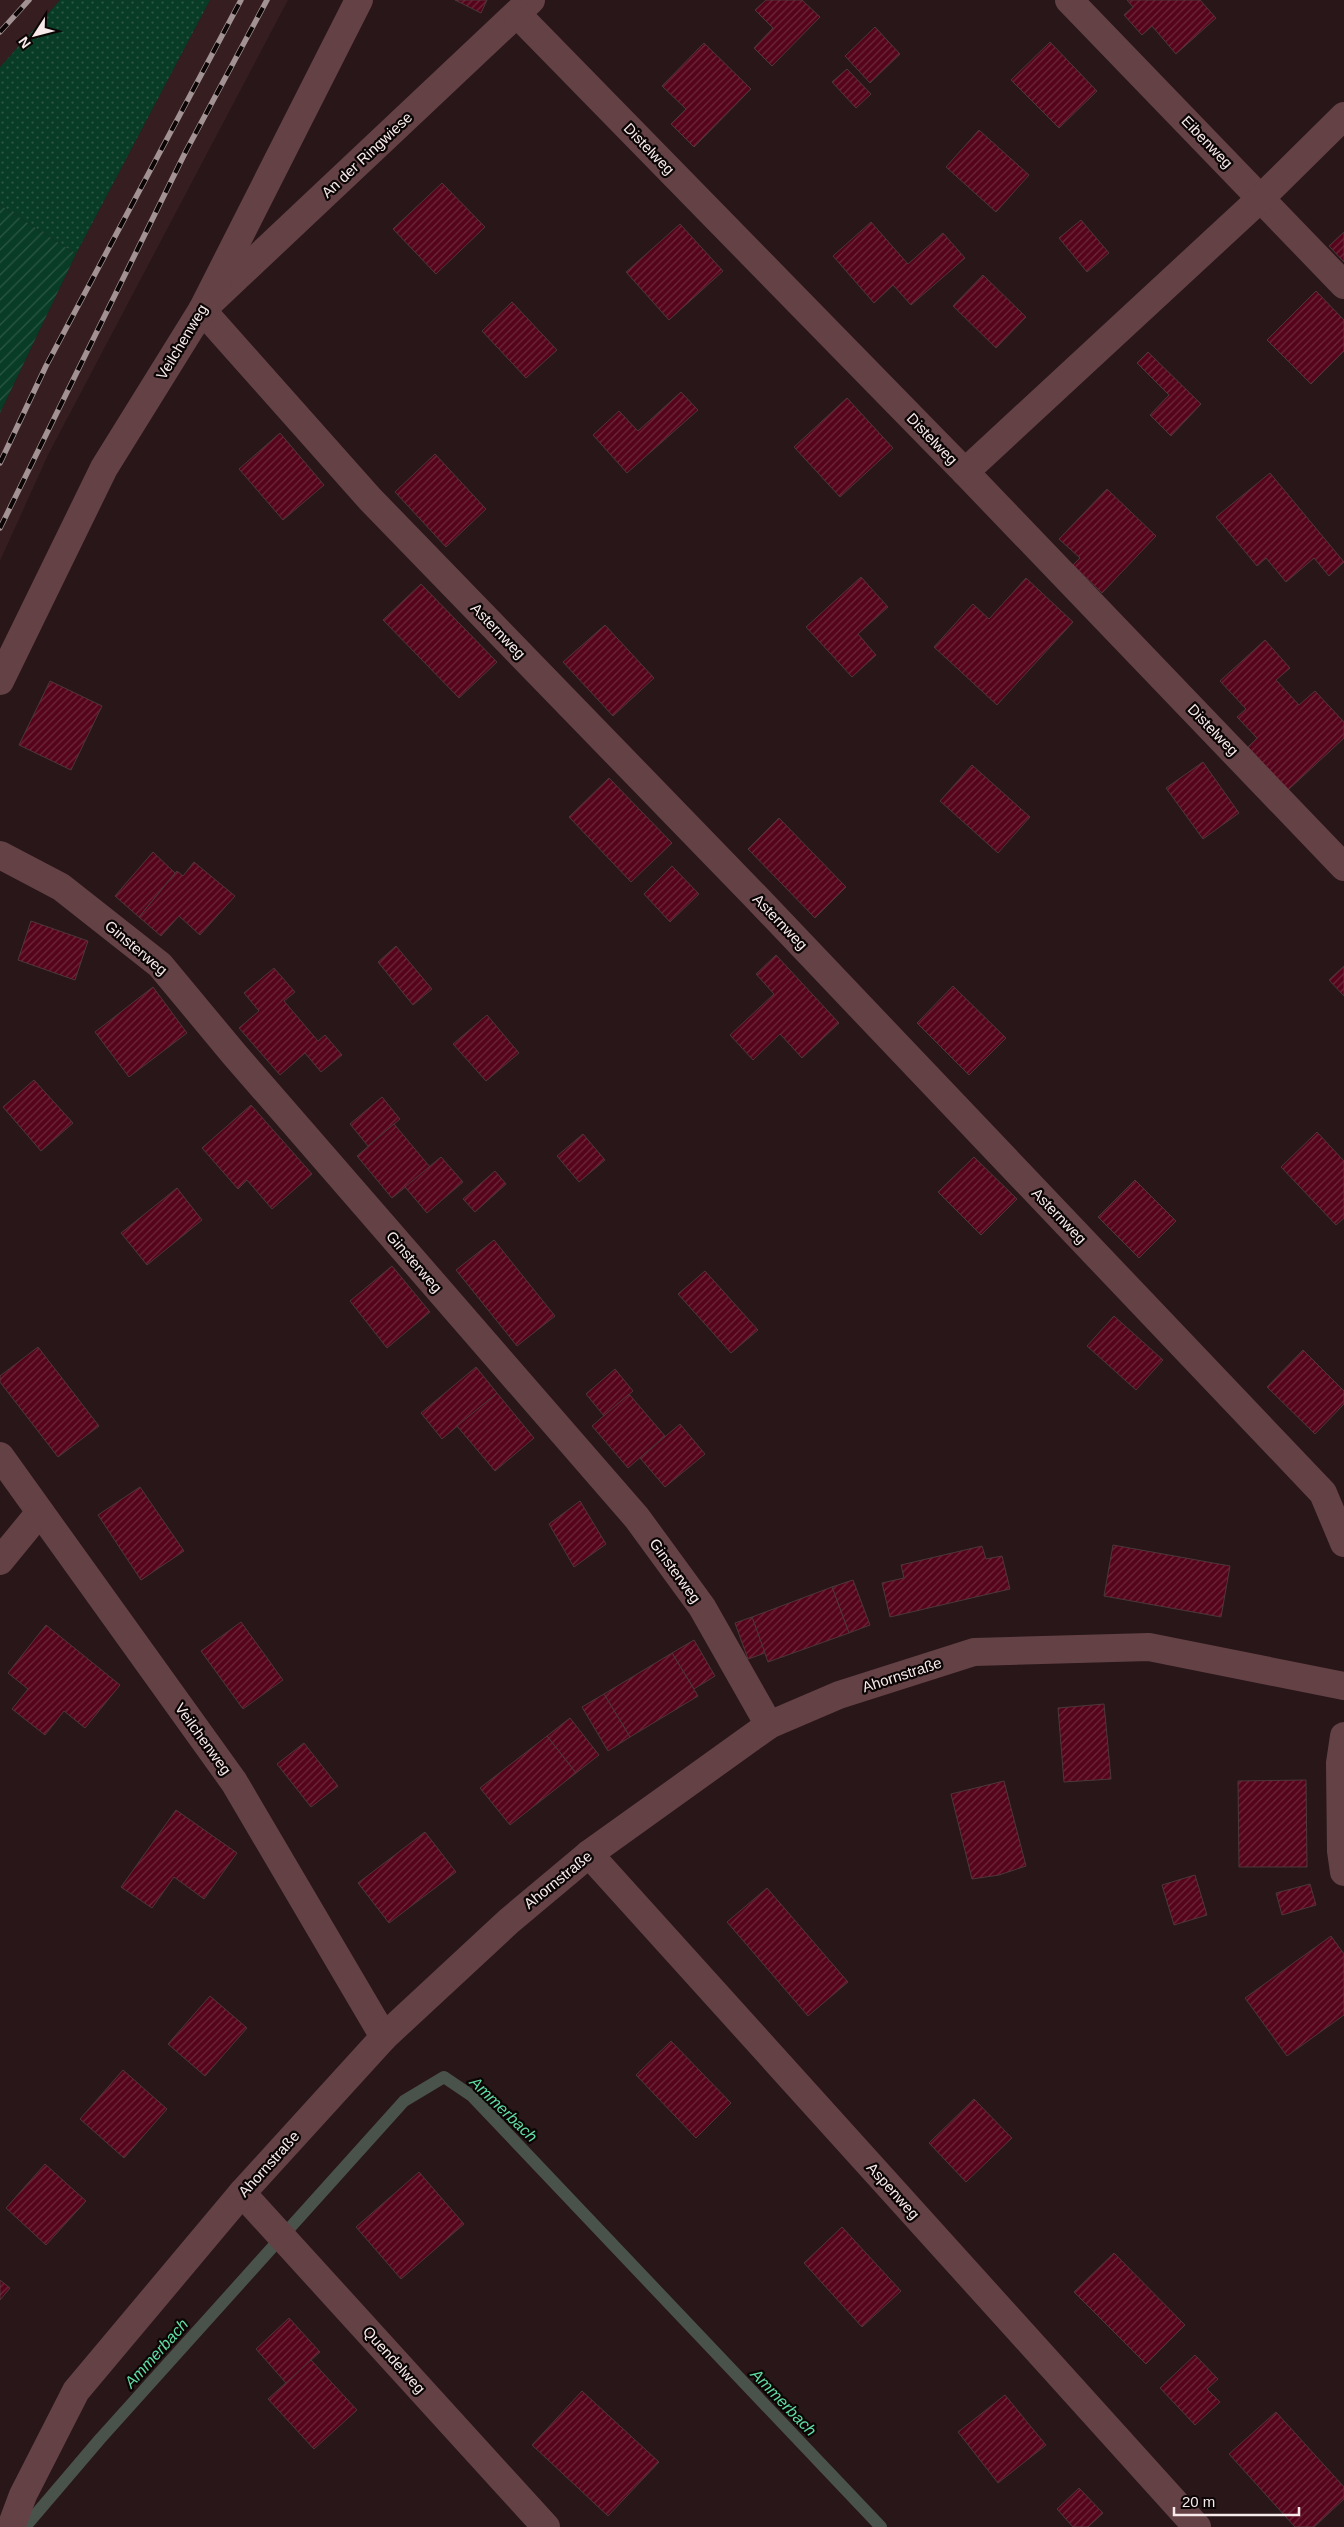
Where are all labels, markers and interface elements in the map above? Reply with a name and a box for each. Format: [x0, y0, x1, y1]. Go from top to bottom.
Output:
north arrow [10, 10, 60, 60]
text: N [15, 34, 34, 51]
street label: An der Ringwiese [318, 108, 415, 201]
street label: Eibenweg [1178, 112, 1236, 171]
street label: Distelweg [621, 119, 678, 178]
street label: Veilchenweg [153, 301, 211, 382]
street label: Distelweg [904, 409, 961, 468]
street label: Asternweg [468, 599, 529, 662]
street label: Distelweg [1185, 700, 1242, 759]
street label: Asternweg [750, 890, 811, 953]
street label: Ginsterweg [102, 917, 171, 979]
street label: Asternweg [1029, 1184, 1090, 1247]
street label: Ginsterweg [383, 1227, 446, 1296]
street label: Ginsterweg [646, 1535, 705, 1606]
street label: Ahornstraße [860, 1654, 944, 1695]
street label: Veilchenweg [172, 1700, 235, 1778]
street label: Ahornstraße [520, 1847, 595, 1912]
water label: Ammerbach [466, 2073, 541, 2146]
street label: Ahornstraße [235, 2127, 303, 2200]
street label: Aspenweg [864, 2159, 923, 2222]
water label: Ammerbach [121, 2316, 192, 2392]
street label: Quendelweg [360, 2323, 429, 2397]
water label: Ammerbach [747, 2365, 820, 2439]
scale bar [1174, 2484, 1299, 2516]
text: 20 m [1182, 2493, 1215, 2510]

